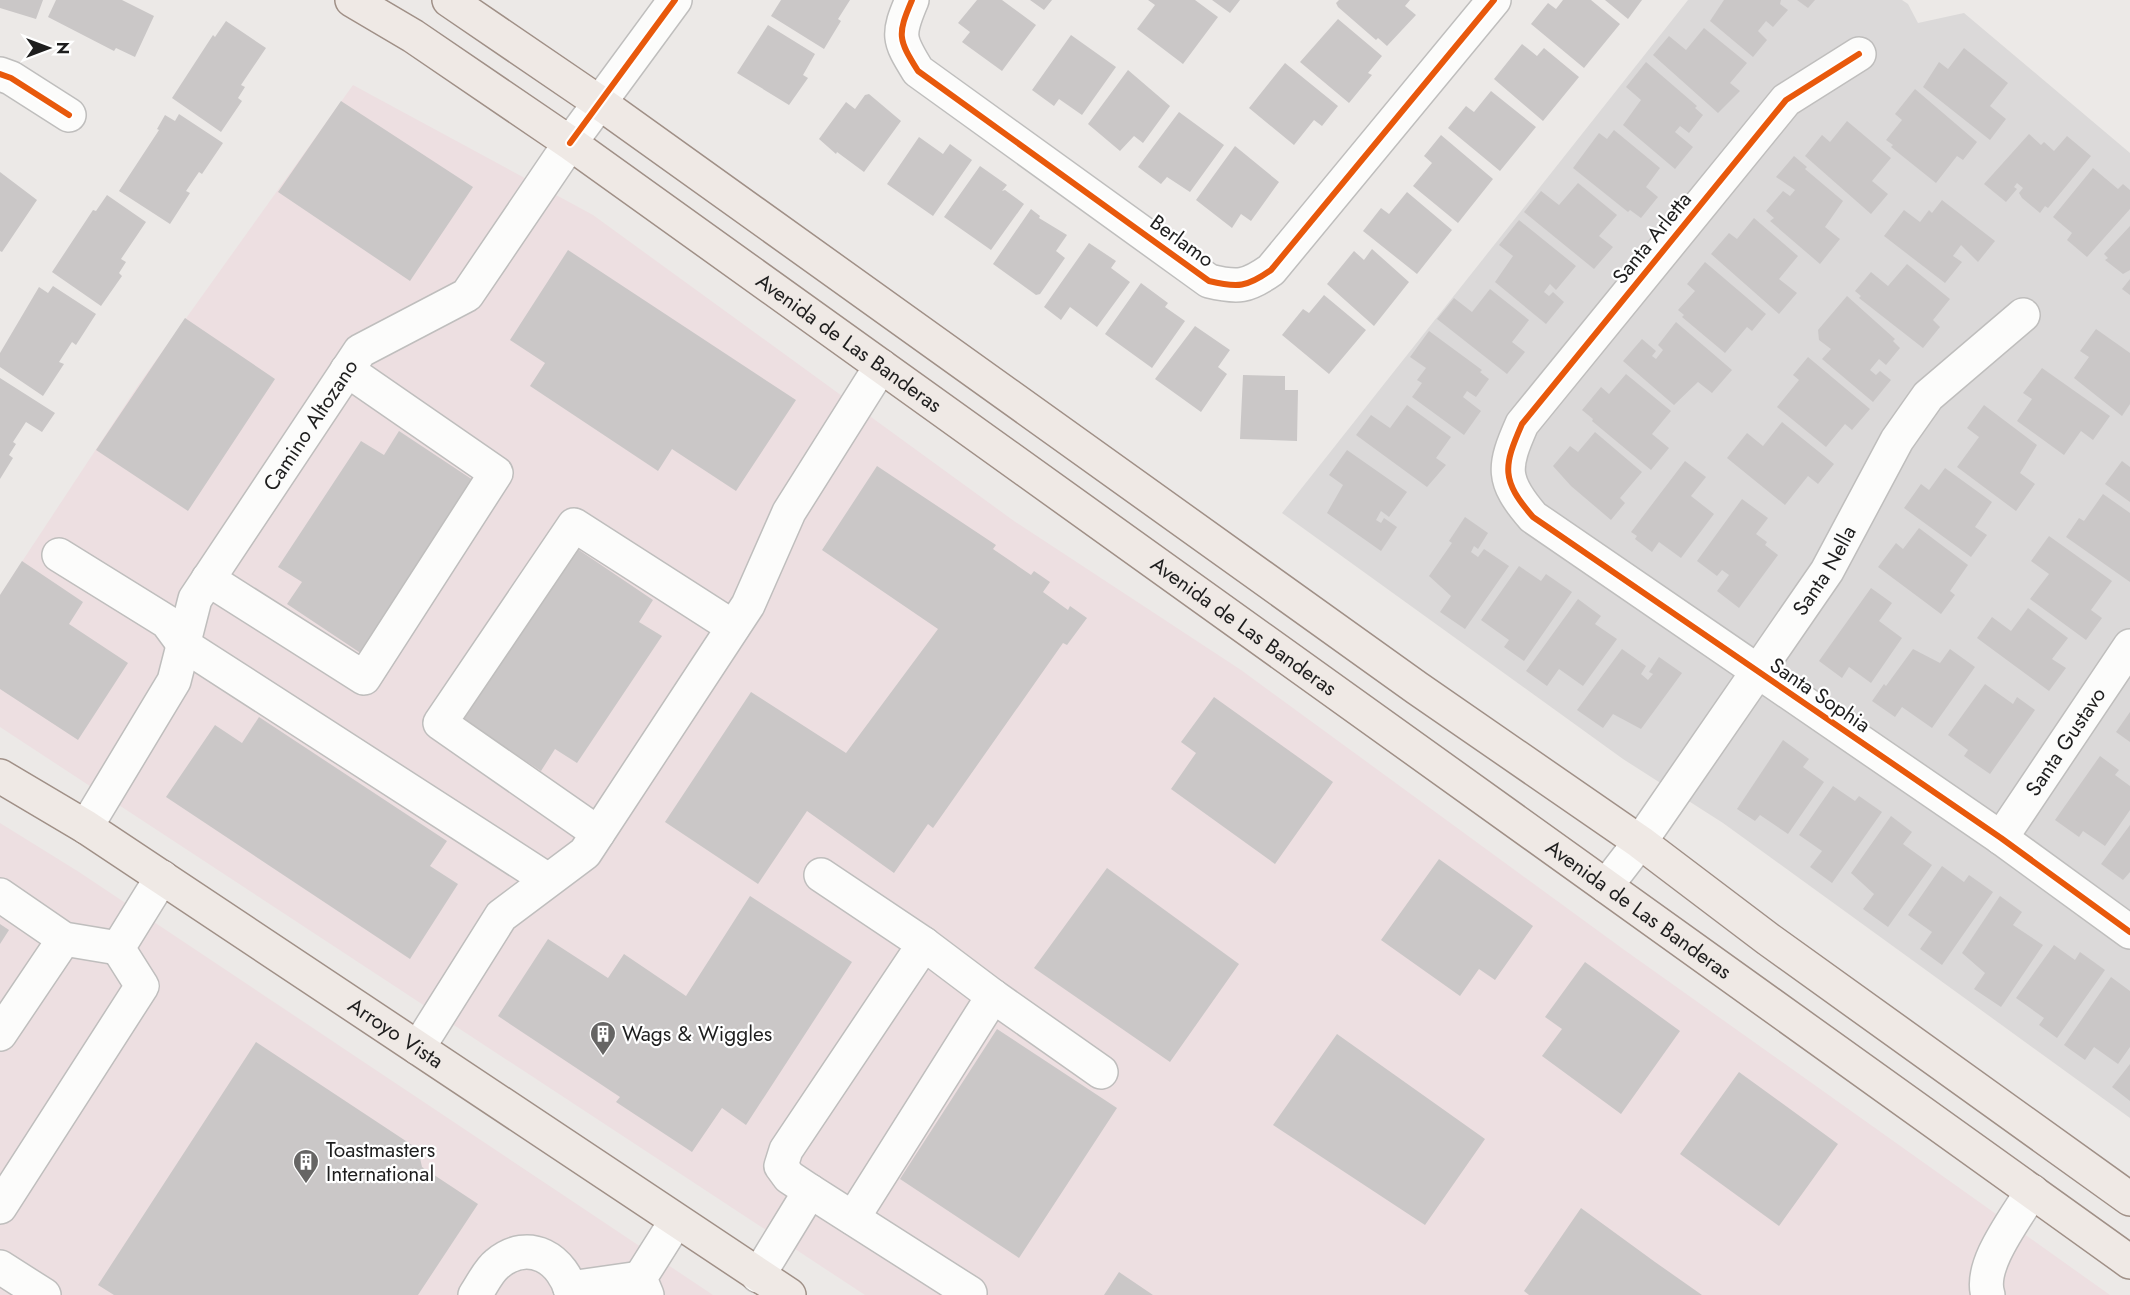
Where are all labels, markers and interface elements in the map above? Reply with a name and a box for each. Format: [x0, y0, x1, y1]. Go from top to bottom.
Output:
north arrow [18, 18, 78, 78]
text: N [51, 42, 74, 54]
street label: Santa Arletta [1605, 185, 1699, 291]
street label: Berlamo [1144, 208, 1220, 274]
street label: Avenida de Las Banderas [750, 266, 948, 420]
street label: Camino Altozano [256, 353, 365, 497]
street label: Santa Nella [1785, 520, 1864, 622]
street label: Avenida de Las Banderas [1145, 549, 1343, 703]
street label: Santa Sophia [1764, 650, 1876, 740]
street label: Santa Gustavo [2018, 681, 2113, 802]
street label: Avenida de Las Banderas [1540, 833, 1738, 987]
street label: Arroyo Vista [342, 991, 449, 1076]
building icon: Wags & Wiggles [588, 1019, 618, 1057]
place label: Wags & Wiggles [622, 1019, 772, 1049]
place label: Toastmasters International [326, 1135, 435, 1189]
building icon: Toastmasters International [291, 1147, 321, 1185]

